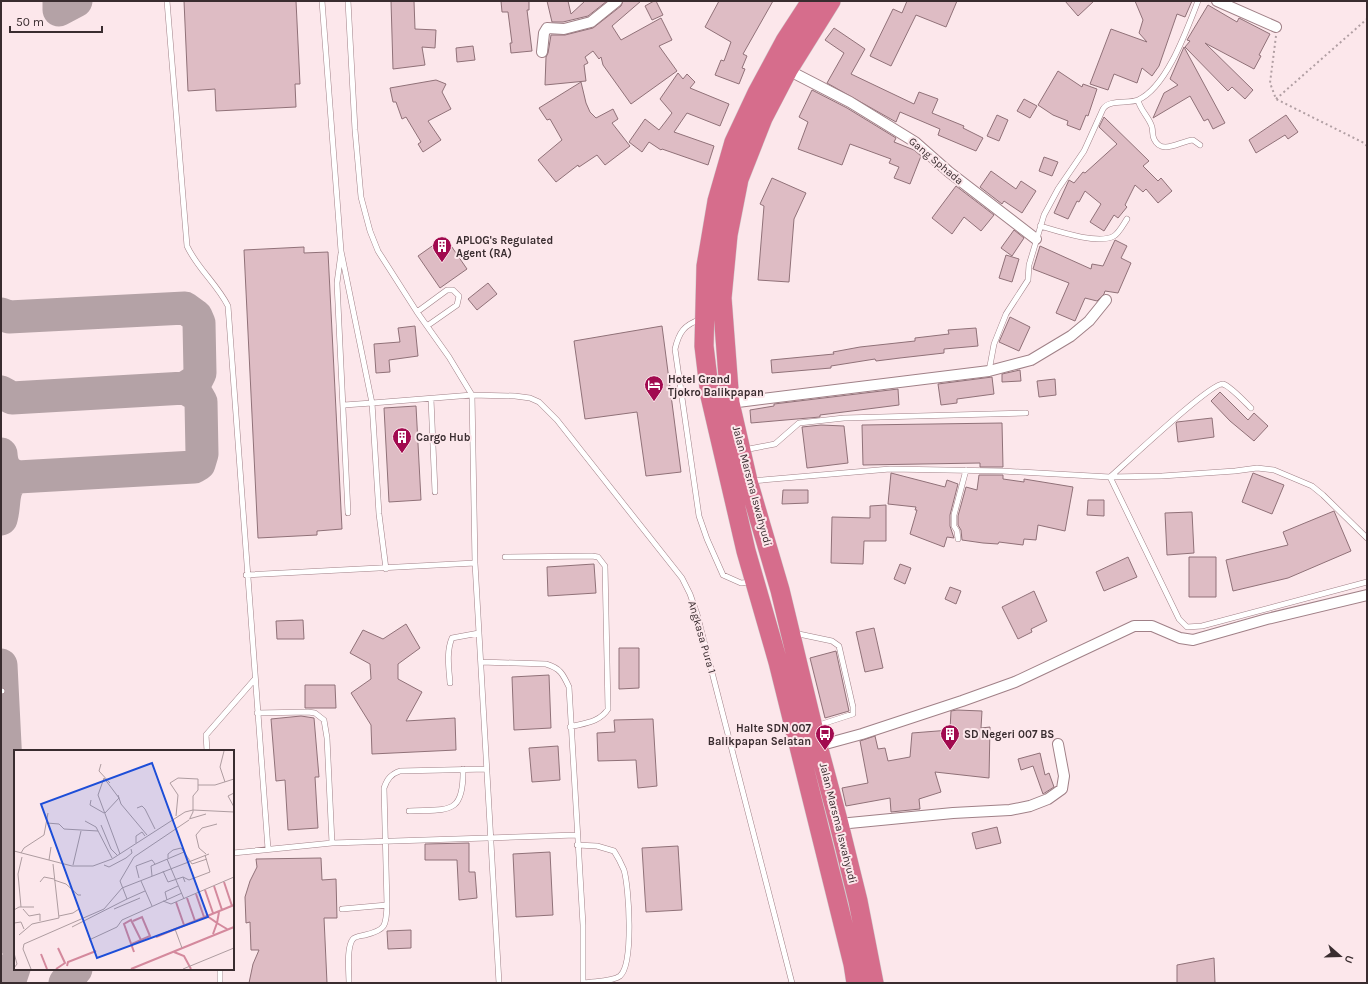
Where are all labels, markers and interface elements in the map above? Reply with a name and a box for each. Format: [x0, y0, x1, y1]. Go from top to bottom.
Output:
scale bar [10, 8, 102, 34]
text: 50 m [16, 15, 44, 29]
street label: Gang Sphada [906, 135, 966, 187]
place label: APLOG's Regulated Agent (RA) [456, 234, 553, 260]
building icon: APLOG's Regulated Agent (RA) [431, 235, 453, 263]
place label: Hotel Grand Tjokro Balikpapan [668, 373, 764, 399]
hotel icon: Hotel Grand Tjokro Balikpapan [643, 374, 665, 402]
street label: Jalan Marsma Iswahyudi [730, 424, 774, 548]
building icon: Cargo Hub [391, 426, 413, 454]
place label: Cargo Hub [416, 431, 471, 444]
street label: Angkasa Pura 1 [685, 599, 719, 675]
place label: Halte SDN 007 Balikpapan Selatan [708, 722, 812, 748]
bus stop icon: Halte SDN 007 Balikpapan Selatan [814, 723, 836, 751]
building icon: SD Negeri 007 BS [939, 723, 961, 751]
place label: SD Negeri 007 BS [964, 728, 1054, 741]
inset map [14, 750, 234, 970]
street label: Jalan Marsma Iswahyudi [817, 761, 859, 885]
north arrow [1320, 936, 1360, 976]
text: U [1342, 953, 1356, 965]

